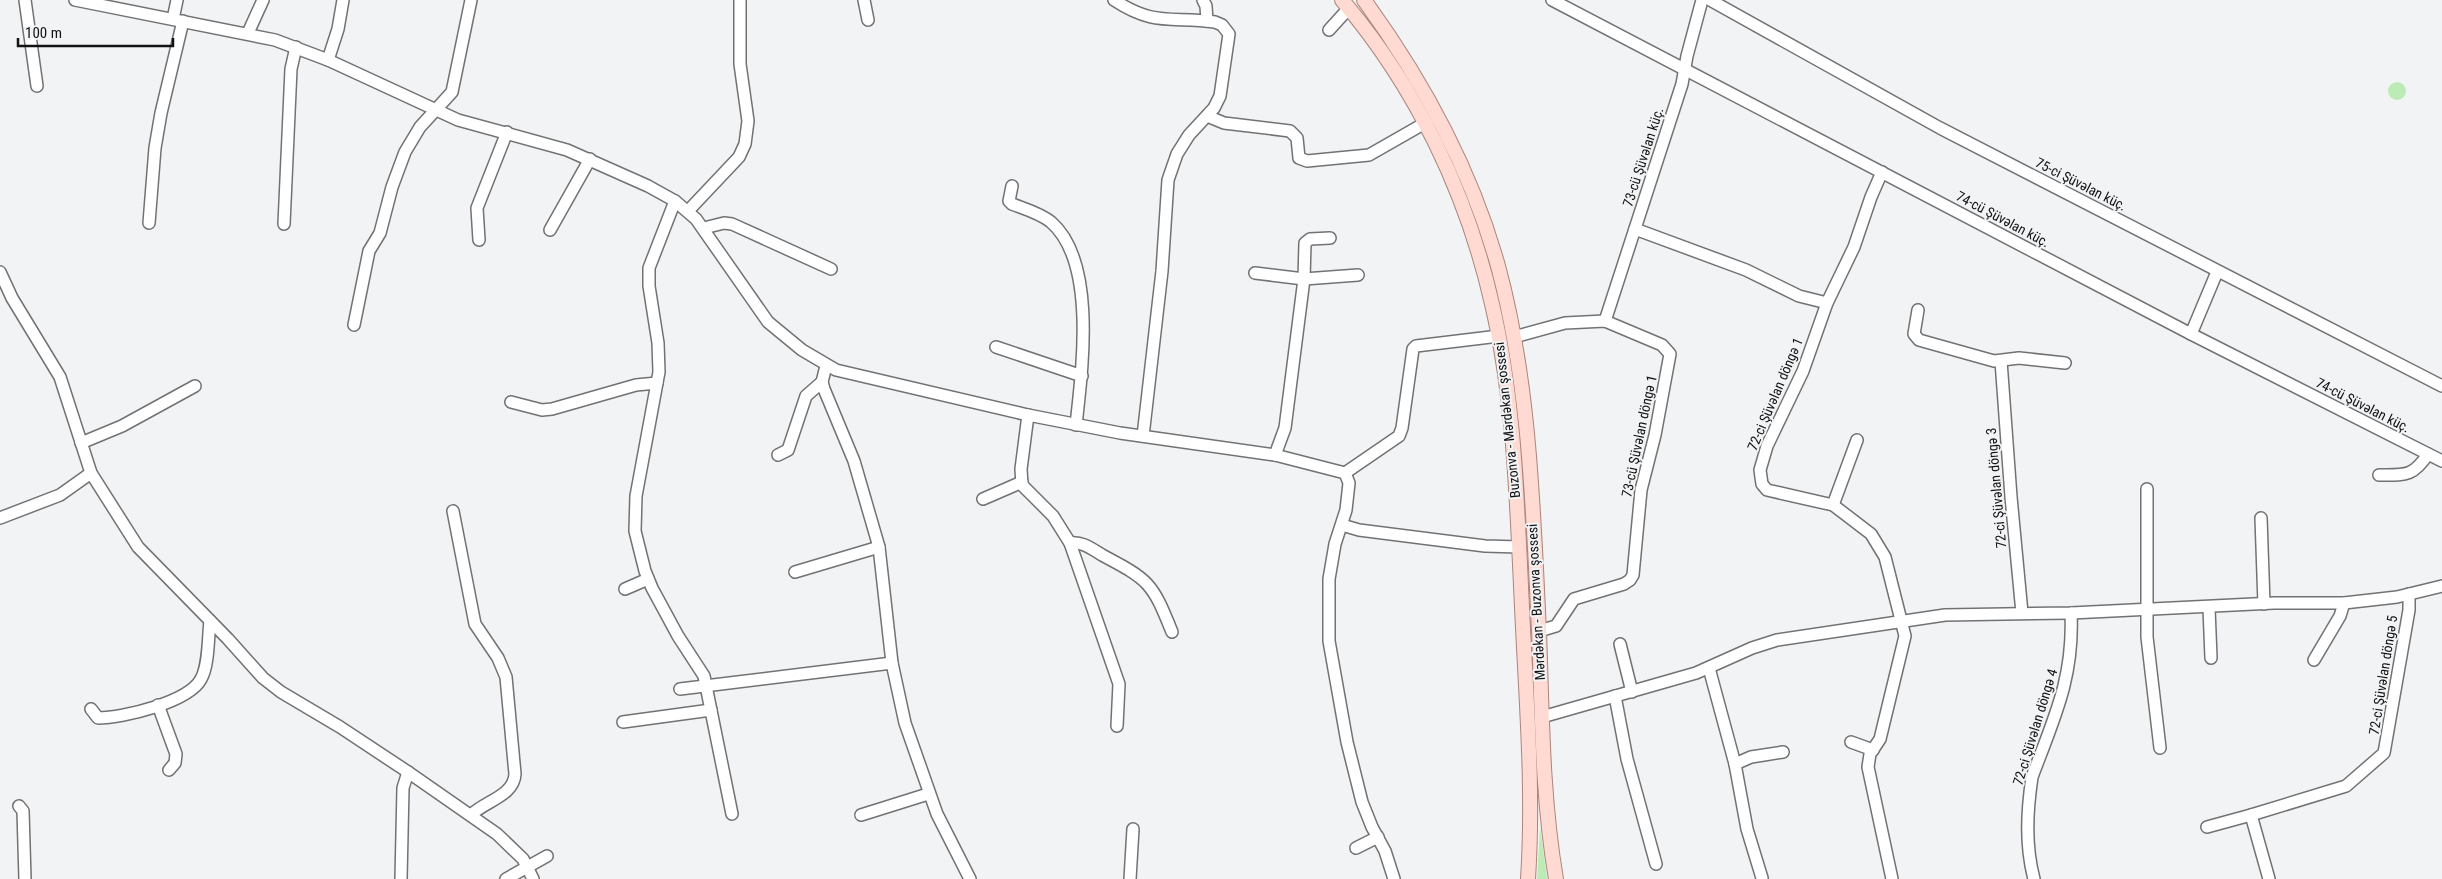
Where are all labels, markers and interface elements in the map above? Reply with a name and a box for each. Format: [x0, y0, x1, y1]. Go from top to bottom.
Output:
scale bar [18, 15, 172, 47]
text: 100 m [25, 24, 62, 42]
street label: 73-cü Şüvəlan küç. [1619, 105, 1667, 209]
street label: 75-ci Şüvəlan küç. [2033, 154, 2129, 214]
street label: 74-cü Şüvəlan küç. [1954, 188, 2052, 250]
street label: 72-ci Şüvəlan döngə 1 [1744, 335, 1806, 453]
street label: Buzonva - Mərdəkan şossesi [1491, 341, 1523, 499]
street label: 73-cü Şüvəlan döngə 1 [1618, 373, 1660, 499]
street label: 74-cü Şüvəlan küç. [2313, 374, 2413, 436]
street label: 72-ci Şüvəlan döngə 3 [1983, 427, 2009, 549]
street label: Mərdəkan - Buzonva şossesi [1524, 523, 1548, 681]
street label: 72-ci Şüvəlan döngə 5 [2366, 614, 2400, 736]
street label: 72-ci Şüvəlan döngə 4 [2010, 667, 2060, 787]

